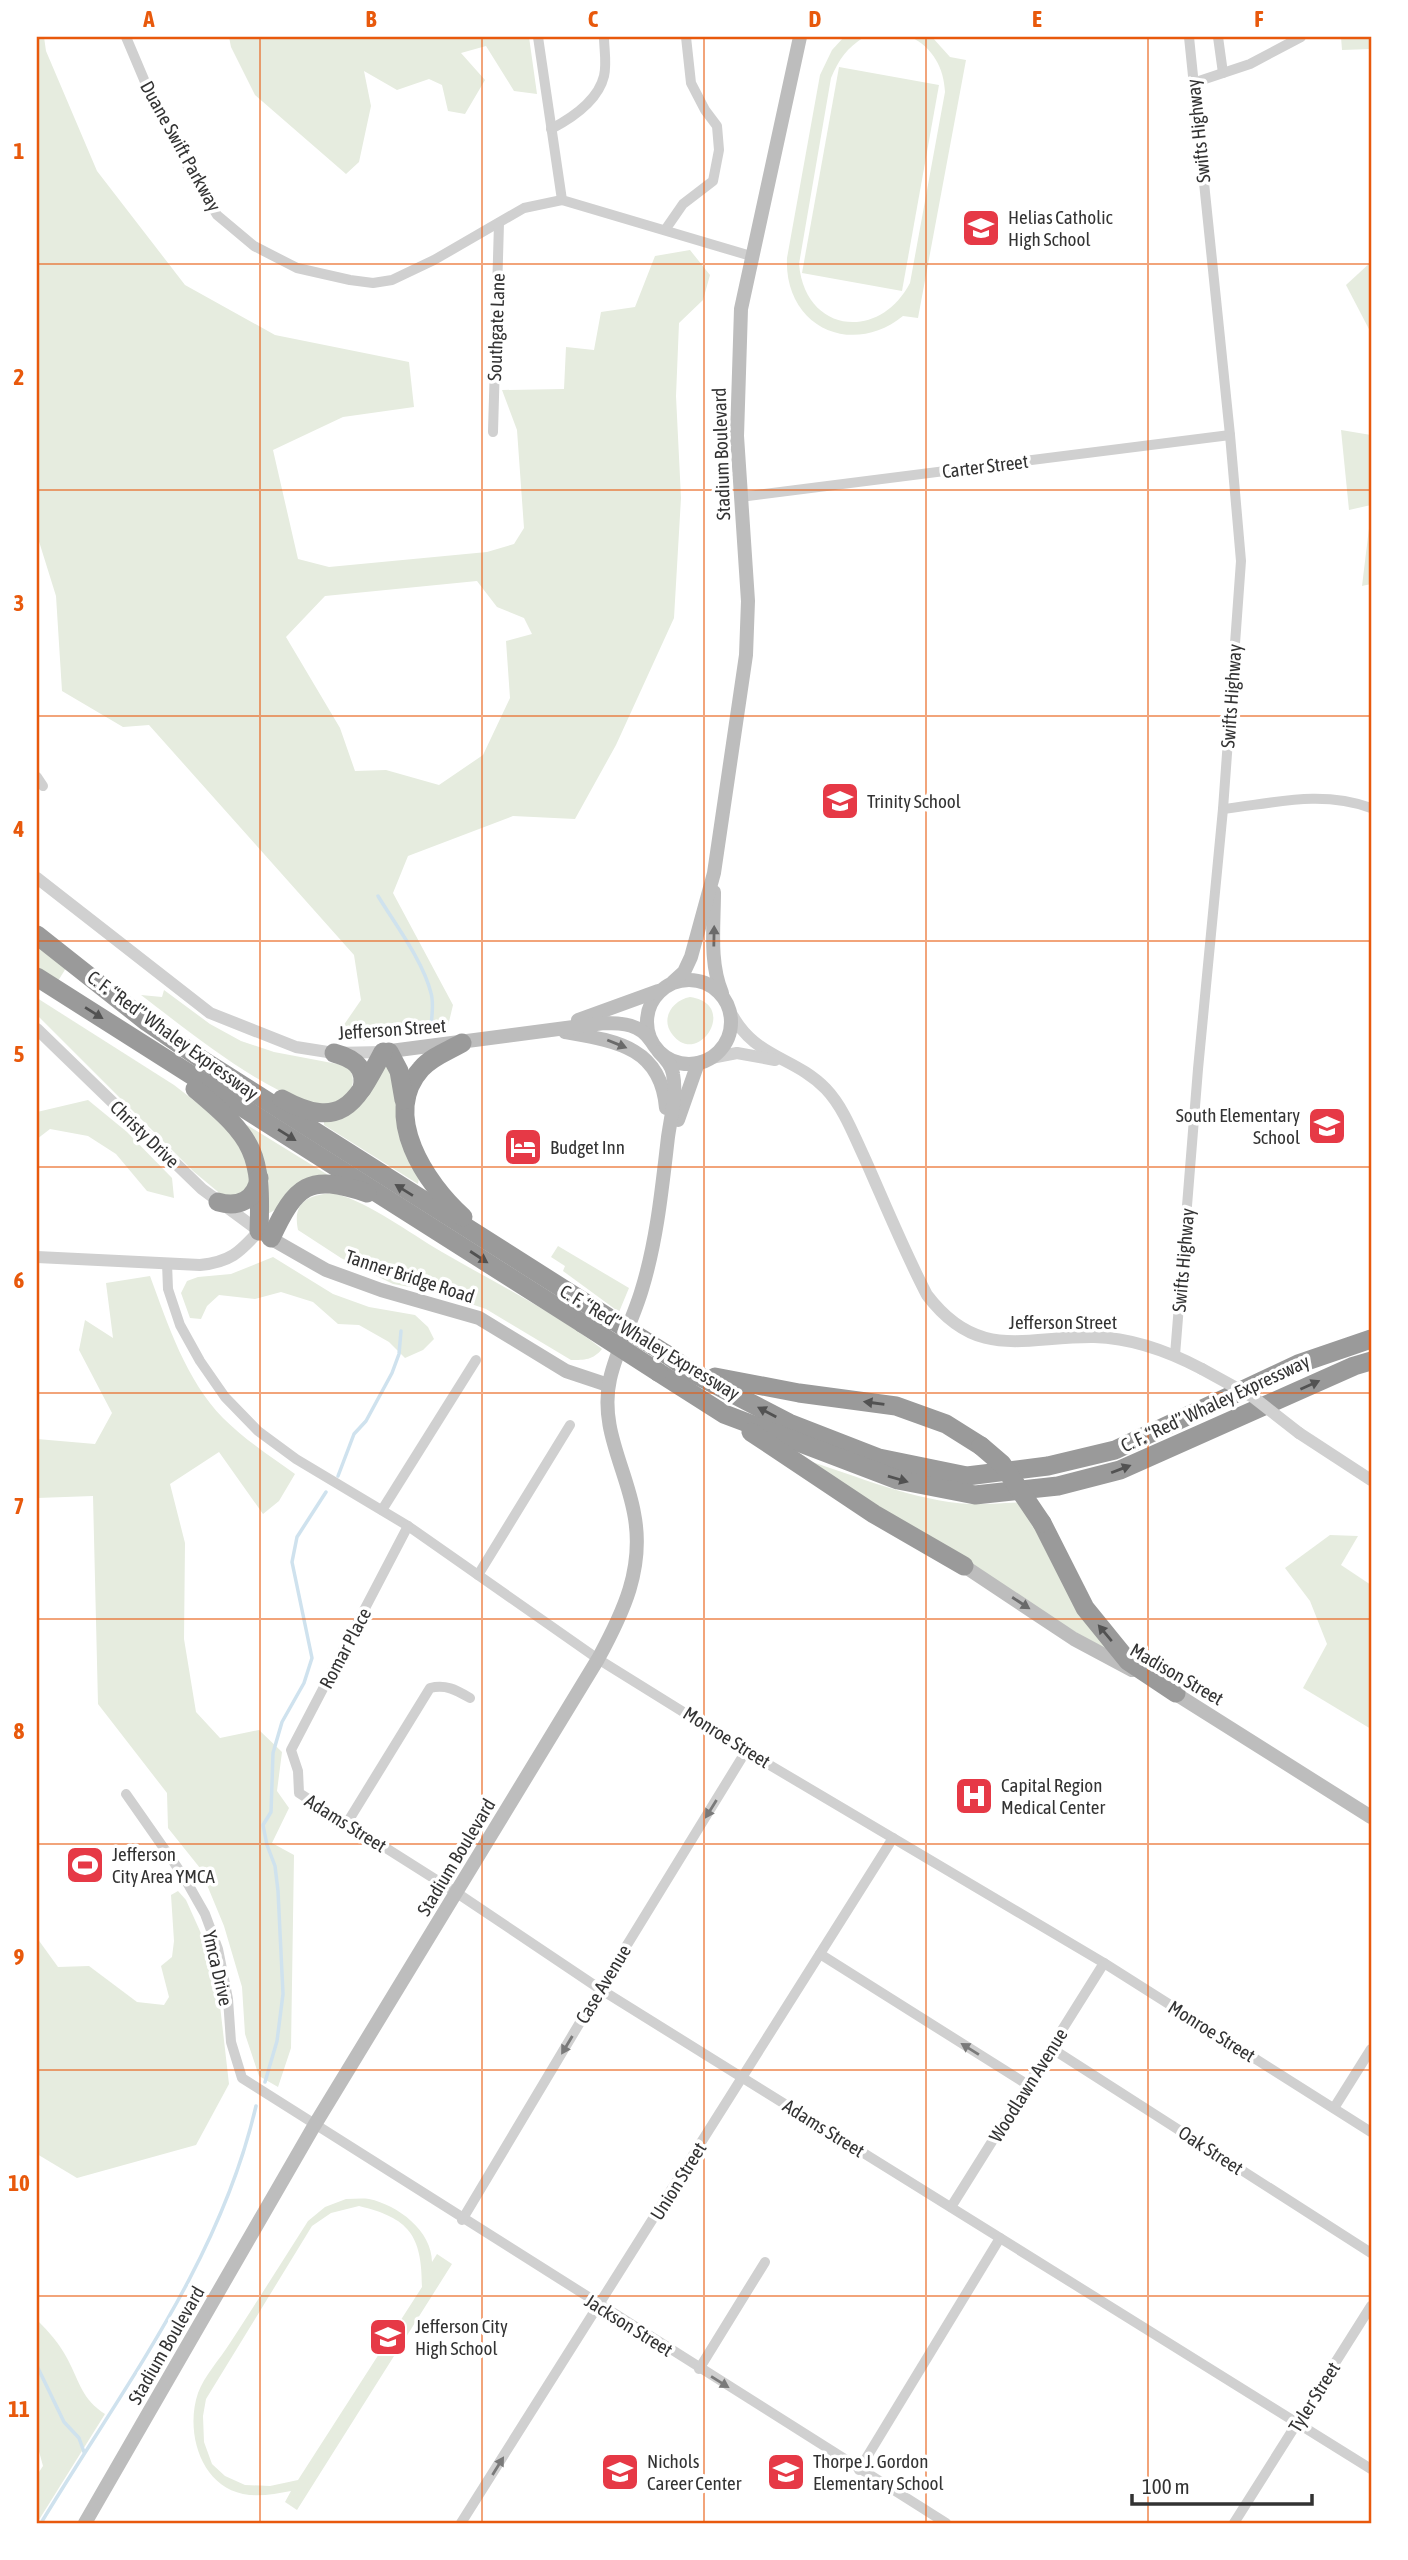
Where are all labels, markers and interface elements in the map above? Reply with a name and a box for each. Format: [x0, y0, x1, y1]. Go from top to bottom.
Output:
text: A [142, 6, 155, 32]
text: B [366, 6, 377, 32]
text: C [588, 6, 599, 32]
text: D [809, 6, 822, 32]
text: E [1032, 6, 1042, 32]
text: F [1254, 6, 1264, 32]
street label: Duane Swift Parkway [136, 77, 226, 215]
street label: Swifts Highway [1182, 78, 1214, 184]
text: 1 [14, 138, 25, 164]
place label: Helias Catholic High School [1008, 206, 1114, 250]
school or university icon: Helias Catholic High School [960, 207, 1002, 249]
street label: Southgate Lane [483, 273, 509, 381]
text: 2 [14, 364, 24, 390]
street label: Stadium Boulevard [708, 387, 734, 521]
street label: Carter Street [941, 450, 1029, 482]
text: 3 [14, 590, 24, 616]
street label: Swifts Highway [1216, 643, 1246, 749]
school or university icon: Trinity School [819, 780, 861, 822]
place label: Trinity School [867, 790, 961, 812]
text: 4 [13, 816, 25, 842]
one-way arrow [708, 925, 720, 947]
street label: C. F. “Red” Whaley Expressway [83, 966, 263, 1104]
one-way arrow [85, 1007, 104, 1020]
street label: Jefferson Street [337, 1014, 447, 1044]
one-way arrow [606, 1038, 627, 1049]
text: 5 [14, 1041, 25, 1067]
street label: Christy Drive [106, 1096, 184, 1172]
place label: South Elementary School [1176, 1104, 1300, 1148]
school or university icon: South Elementary School [1306, 1105, 1348, 1147]
hotel icon: Budget Inn [502, 1126, 544, 1168]
one-way arrow [277, 1128, 296, 1141]
place label: Budget Inn [550, 1136, 625, 1158]
one-way arrow [394, 1183, 414, 1196]
street label: Swifts Highway [1168, 1207, 1199, 1313]
street label: Tanner Bridge Road [343, 1245, 477, 1307]
one-way arrow [469, 1250, 489, 1263]
text: 6 [14, 1267, 25, 1293]
street label: C. F. “Red” Whaley Expressway [556, 1280, 744, 1404]
street label: Jefferson Street [1009, 1311, 1117, 1333]
street label: C. F. “Red” Whaley Expressway [1117, 1349, 1313, 1456]
one-way arrow [1300, 1379, 1320, 1391]
one-way arrow [862, 1398, 884, 1409]
one-way arrow [757, 1406, 777, 1418]
one-way arrow [1111, 1463, 1132, 1474]
one-way arrow [888, 1474, 910, 1485]
text: 7 [14, 1493, 24, 1519]
one-way arrow [1012, 1596, 1031, 1609]
street label: Romar Place [315, 1604, 375, 1692]
one-way arrow [1098, 1625, 1113, 1643]
street label: Madison Street [1126, 1638, 1228, 1710]
street label: Monroe Street [679, 1702, 775, 1772]
text: 8 [14, 1718, 25, 1744]
place label: Capital Region Medical Center [1001, 1774, 1105, 1818]
hospital icon: Capital Region Medical Center [953, 1775, 995, 1817]
street label: Adams Street [301, 1789, 391, 1857]
street label: Stadium Boulevard [412, 1795, 500, 1919]
one-way arrow [704, 1800, 717, 1819]
place label: Jefferson City Area YMCA [112, 1843, 216, 1887]
sports icon: Jefferson City Area YMCA [64, 1844, 106, 1886]
street label: Ymca Drive [199, 1928, 237, 2008]
street label: Case Avenue [571, 1941, 635, 2027]
text: 9 [14, 1944, 25, 1970]
street label: Monroe Street [1164, 1996, 1260, 2066]
street label: Woodlawn Avenue [984, 2024, 1072, 2146]
one-way arrow [560, 2036, 573, 2055]
one-way arrow [960, 2042, 980, 2055]
street label: Adams Street [779, 2094, 869, 2162]
street label: Oak Street [1175, 2121, 1247, 2179]
street label: Union Street [646, 2138, 710, 2224]
text: 10 [8, 2170, 30, 2196]
street label: Stadium Boulevard [123, 2282, 209, 2408]
street label: Jackson Street [581, 2289, 677, 2361]
place label: Jefferson City High School [415, 2315, 508, 2359]
school or university icon: Jefferson City High School [367, 2316, 409, 2358]
street label: Tyler Street [1284, 2358, 1344, 2436]
one-way arrow [710, 2375, 729, 2388]
text: 11 [8, 2396, 30, 2422]
place label: Nichols Career Center [647, 2450, 742, 2494]
place label: Thorpe J. Gordon Elementary School [813, 2450, 944, 2494]
school or university icon: Nichols Career Center [599, 2451, 641, 2493]
school or university icon: Thorpe J. Gordon Elementary School [765, 2451, 807, 2493]
one-way arrow [492, 2456, 505, 2475]
scale bar [1132, 2462, 1312, 2506]
text: 100 m [1142, 2474, 1190, 2498]

